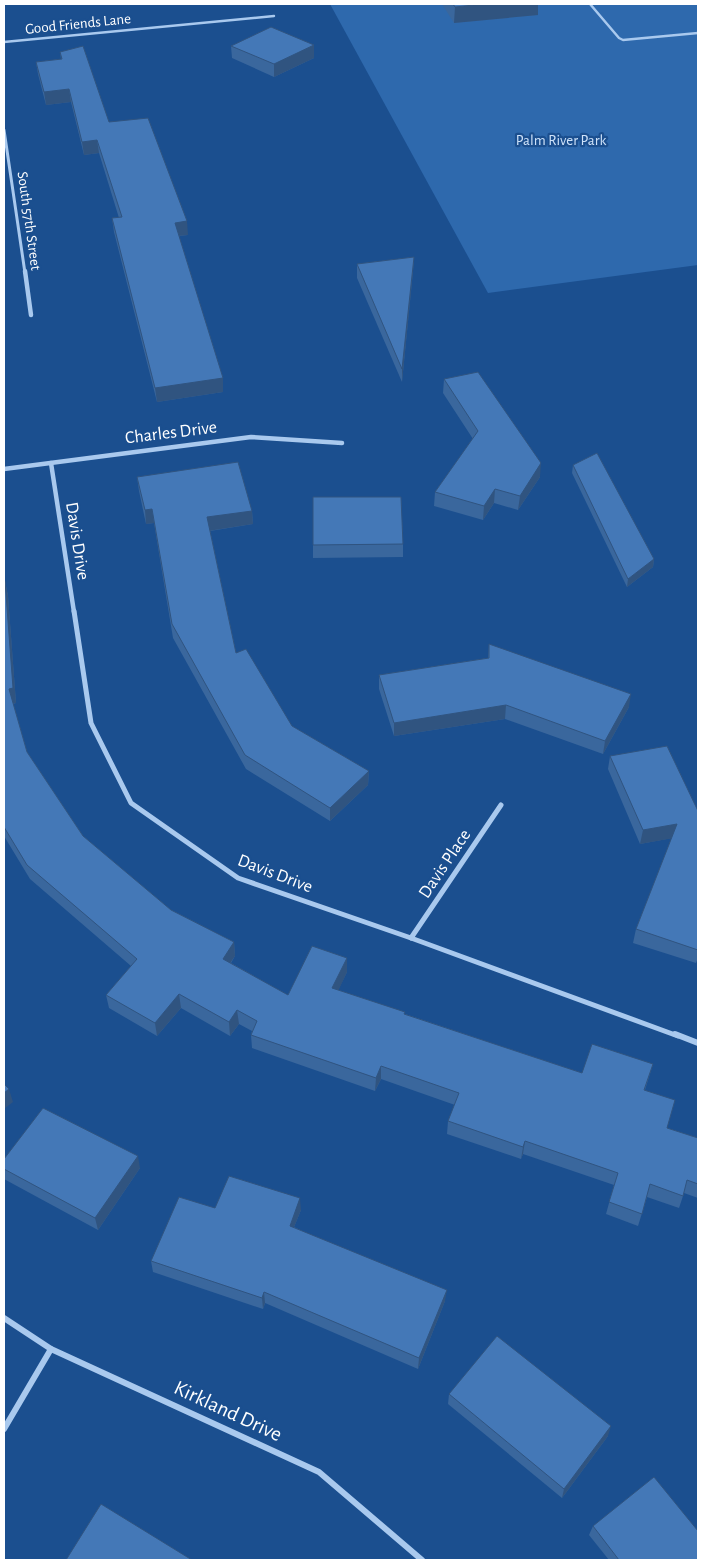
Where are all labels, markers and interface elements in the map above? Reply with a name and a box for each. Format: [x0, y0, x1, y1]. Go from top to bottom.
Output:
street label: Good Friends Lane [24, 11, 132, 37]
park label: Palm River Park [516, 133, 607, 148]
street label: South 57th Street [15, 171, 43, 272]
street label: Charles Drive [124, 418, 218, 448]
street label: Davis Drive [62, 501, 92, 581]
street label: Davis Place [416, 826, 474, 902]
street label: Davis Drive [235, 851, 315, 897]
street label: Kirkland Drive [171, 1377, 285, 1445]

